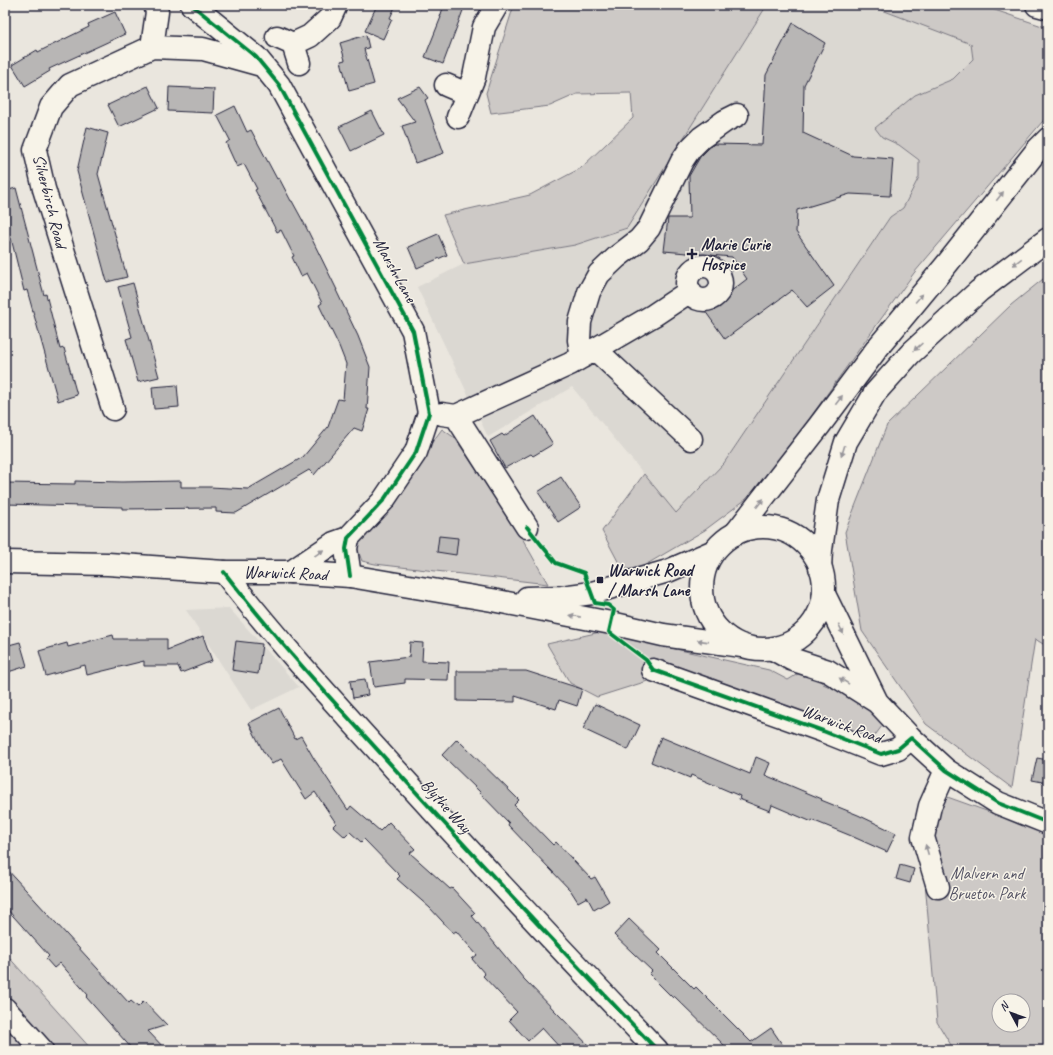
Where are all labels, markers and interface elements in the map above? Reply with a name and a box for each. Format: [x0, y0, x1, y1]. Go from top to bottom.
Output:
street label: Silverbirch Road [28, 152, 73, 253]
one-way arrow [996, 191, 1005, 202]
street label: Marsh Lane [369, 234, 422, 307]
place label: Marie Curie Hospice [701, 234, 771, 275]
marker: Marie Curie Hospice [686, 248, 698, 260]
one-way arrow [1011, 258, 1022, 266]
one-way arrow [915, 292, 924, 303]
one-way arrow [913, 342, 923, 351]
one-way arrow [835, 395, 843, 405]
one-way arrow [840, 445, 846, 457]
one-way arrow [755, 498, 764, 509]
one-way arrow [313, 549, 324, 557]
place label: Warwick Road / Marsh Lane [608, 560, 696, 601]
street label: Warwick Road [244, 561, 331, 585]
marker: Warwick Road / Marsh Lane [595, 575, 605, 585]
one-way arrow [569, 613, 581, 619]
one-way arrow [838, 623, 844, 634]
one-way arrow [697, 638, 709, 644]
one-way arrow [839, 677, 849, 685]
street label: Warwick Road [799, 700, 888, 749]
street label: Blythe Way [416, 775, 477, 838]
one-way arrow [924, 844, 930, 856]
park label: Malvern and Brueton Park [948, 863, 1027, 904]
north arrow [991, 993, 1031, 1033]
text: N [996, 998, 1012, 1014]

